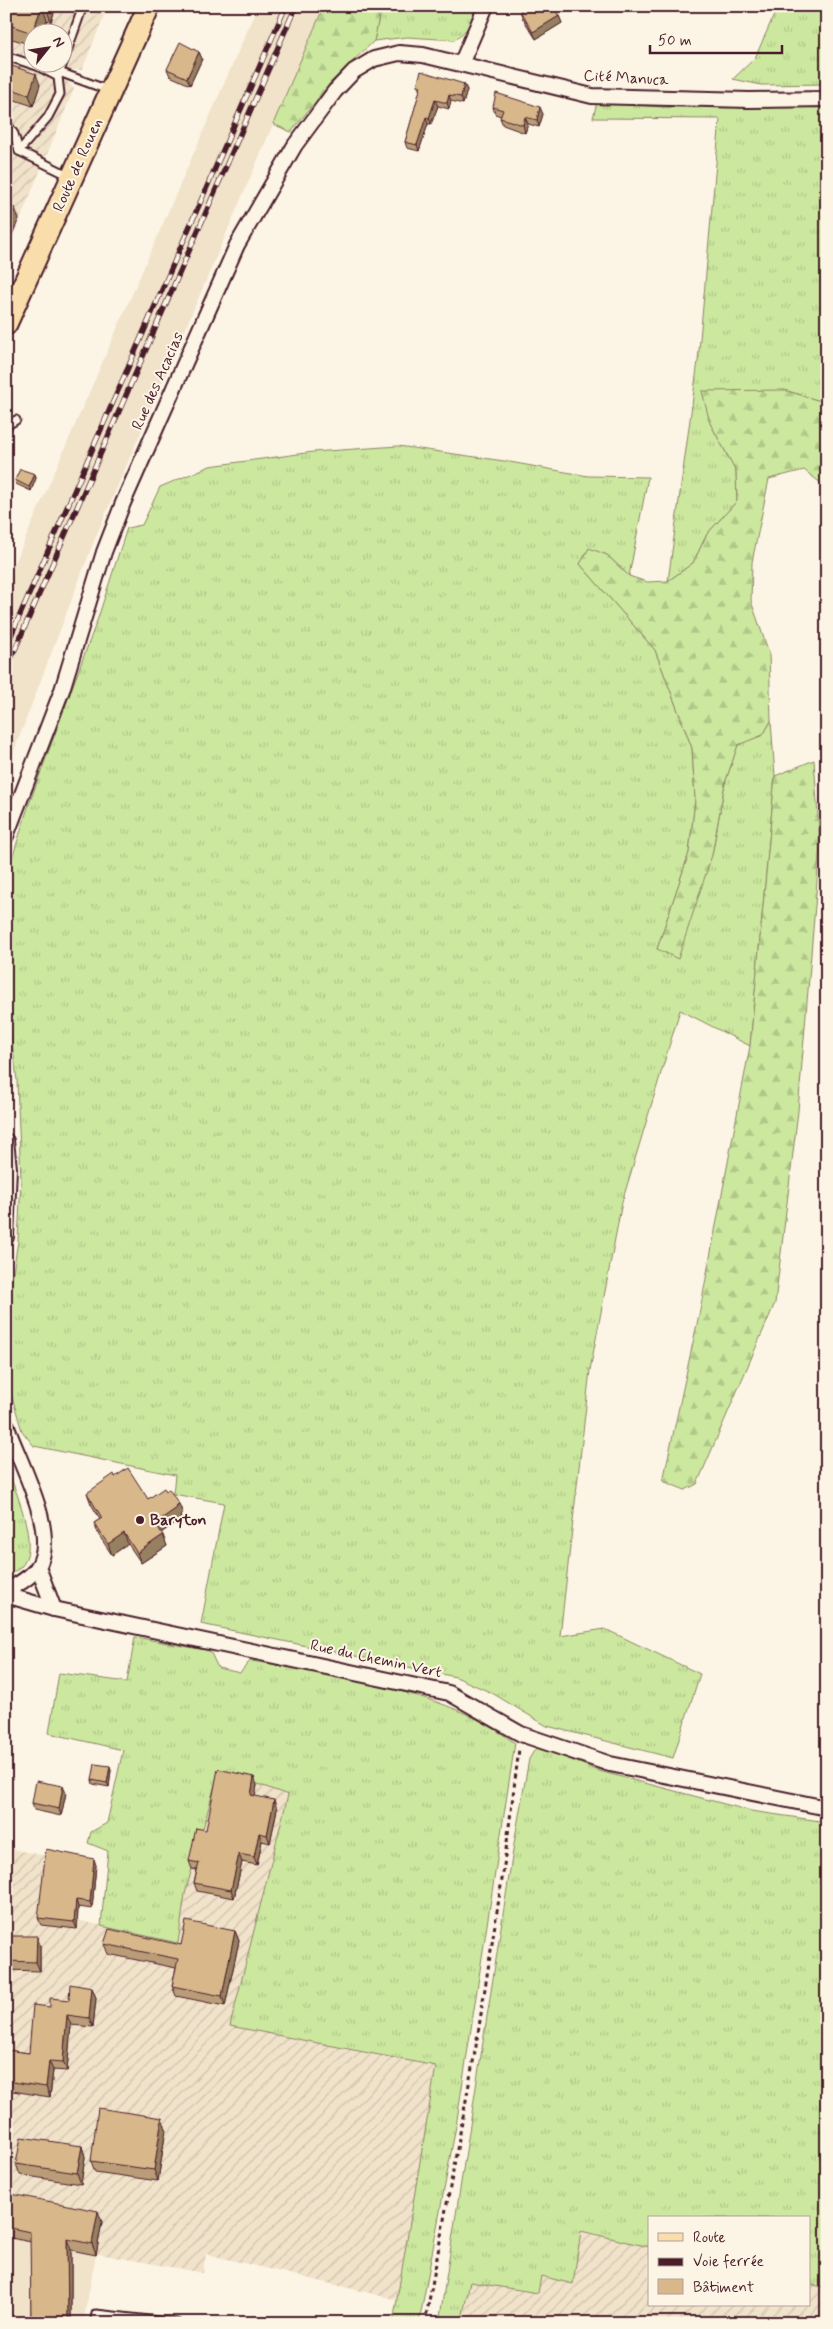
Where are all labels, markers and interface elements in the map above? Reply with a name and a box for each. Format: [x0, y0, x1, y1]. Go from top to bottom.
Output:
north arrow [22, 22, 72, 72]
scale bar [650, 22, 783, 54]
text: 50 m [658, 31, 692, 51]
text: N [48, 33, 69, 51]
street label: Cité Manuca [583, 65, 669, 91]
street label: Route de Rouen [48, 115, 108, 215]
street label: Rue des Acacias [127, 329, 189, 433]
place label: Baryton [150, 1510, 207, 1531]
marker: Baryton [134, 1514, 146, 1526]
street label: Rue du Chemin Vert [308, 1635, 444, 1683]
legend [648, 2216, 810, 2306]
text: Route [693, 2228, 726, 2248]
text: Voie ferrée [693, 2252, 764, 2272]
text: Bâtiment [693, 2278, 754, 2298]

